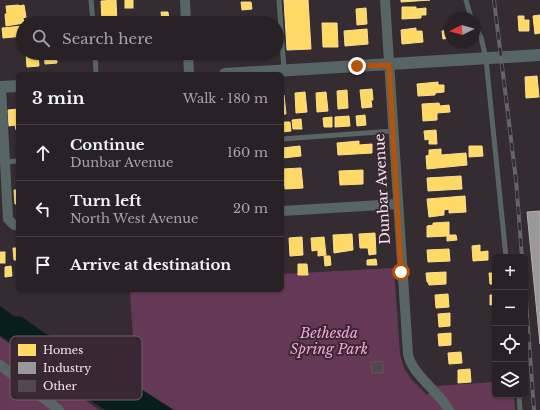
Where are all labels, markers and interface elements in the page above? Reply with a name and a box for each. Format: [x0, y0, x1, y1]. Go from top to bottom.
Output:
north arrow [444, 12, 480, 48]
search box [16, 16, 284, 60]
icon: search [30, 27, 52, 49]
text: Search here [62, 29, 153, 48]
route end [348, 57, 366, 75]
text: 3 min [32, 88, 85, 109]
text: Walk · 180 m [183, 90, 268, 107]
street label: Dunbar Avenue [370, 133, 394, 245]
text: Continue [70, 135, 145, 154]
icon: ahead [32, 142, 54, 164]
text: 160 m [227, 144, 268, 161]
text: Dunbar Avenue [70, 154, 173, 171]
text: Turn left [70, 191, 141, 210]
icon: left [32, 198, 54, 220]
text: 20 m [233, 200, 268, 217]
text: North West Avenue [70, 210, 198, 227]
icon: arrive [32, 254, 54, 276]
map controls [492, 254, 528, 398]
button: + [492, 254, 528, 290]
text: Arrive at destination [70, 255, 231, 274]
route start [392, 263, 410, 281]
button: − [492, 290, 528, 326]
park label: Bethesda Spring Park [290, 324, 368, 358]
button: locate [492, 326, 528, 362]
legend [10, 336, 142, 400]
text: Homes [43, 343, 83, 357]
text: Industry [43, 361, 91, 375]
button: layers [492, 362, 528, 398]
text: Other [43, 379, 77, 393]

